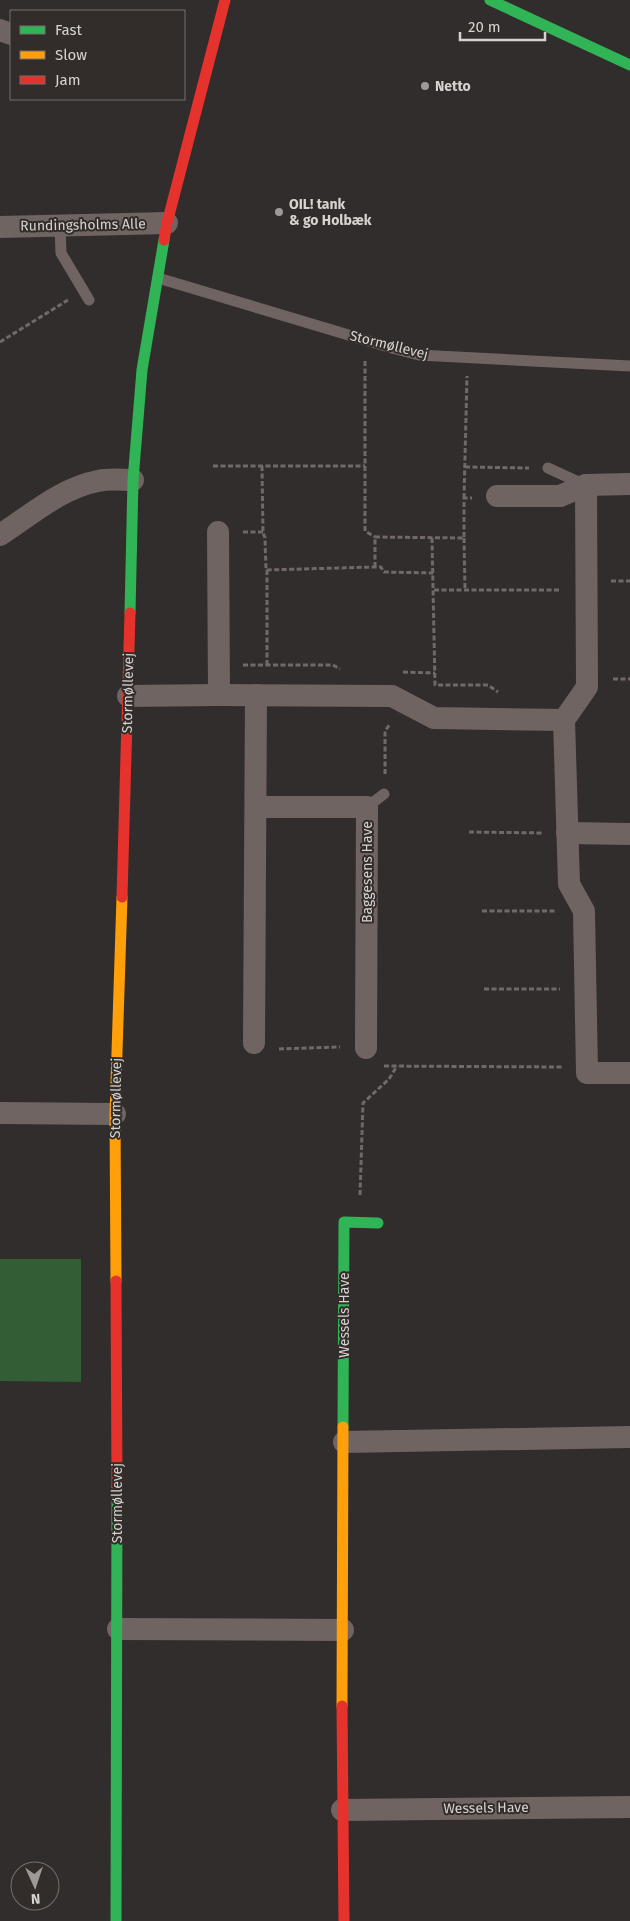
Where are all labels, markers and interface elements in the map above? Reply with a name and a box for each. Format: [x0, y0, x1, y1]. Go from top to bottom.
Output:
legend [10, 10, 185, 100]
scale bar [460, 10, 545, 42]
text: 20 m [468, 18, 501, 36]
text: Fast [55, 21, 82, 39]
text: Slow [55, 46, 87, 64]
text: Jam [55, 71, 81, 89]
place label: Netto [435, 78, 471, 95]
marker: Netto [419, 80, 431, 92]
place label: OIL! tank & go Holbæk [289, 196, 372, 229]
marker: OIL! tank & go Holbæk [273, 206, 285, 218]
street label: Rundingsholms Alle [20, 215, 146, 235]
street label: Stormøllevej [348, 327, 430, 363]
street label: Stormøllevej [119, 653, 137, 733]
street label: Baggesens Have [359, 821, 376, 923]
street label: Stormøllevej [107, 1058, 125, 1138]
street label: Wessels Have [336, 1272, 353, 1358]
street label: Stormøllevej [109, 1463, 126, 1543]
street label: Wessels Have [443, 1799, 529, 1817]
north arrow [10, 1861, 60, 1911]
text: N [31, 1890, 41, 1907]

